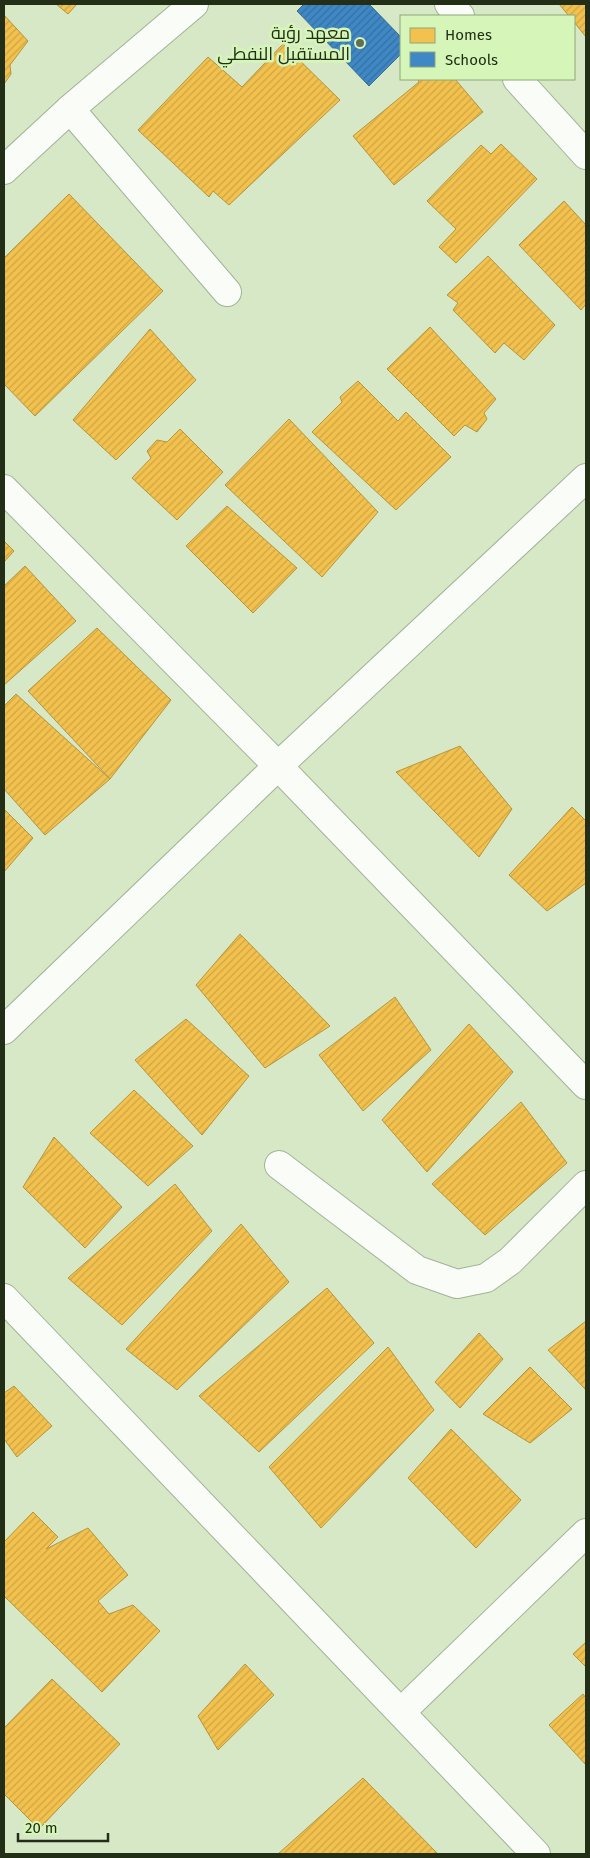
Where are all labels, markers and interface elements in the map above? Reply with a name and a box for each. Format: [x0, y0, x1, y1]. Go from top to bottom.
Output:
legend [400, 15, 575, 80]
place label: معهد رؤية المستقبل النفطي [217, 22, 350, 68]
text: Homes [445, 26, 492, 44]
marker: معهد رؤية المستقبل النفطي [354, 37, 366, 49]
text: Schools [445, 51, 498, 69]
scale bar [18, 1810, 108, 1842]
text: 20 m [25, 1819, 58, 1837]

